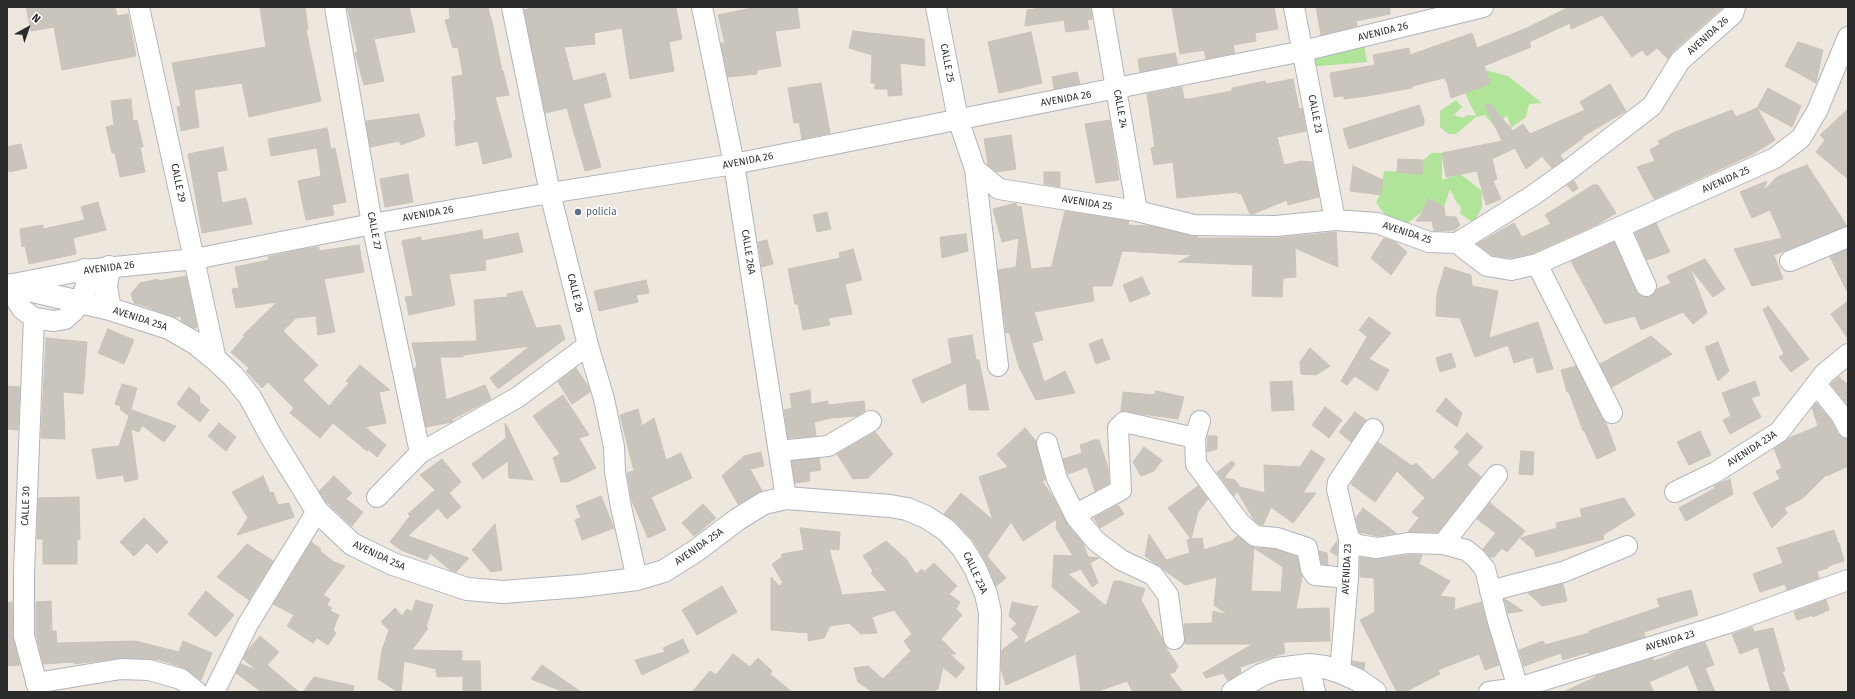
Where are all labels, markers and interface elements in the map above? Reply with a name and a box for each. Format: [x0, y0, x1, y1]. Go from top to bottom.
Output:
north arrow [8, 8, 48, 48]
text: N [29, 11, 43, 26]
street label: AVENIDA 26 [1685, 14, 1731, 58]
street label: AVENIDA 26 [1357, 20, 1409, 44]
street label: CALLE 25 [937, 43, 957, 83]
street label: AVENIDA 26 [1040, 89, 1092, 109]
street label: CALLE 24 [1111, 89, 1129, 129]
street label: CALLE 23 [1305, 94, 1325, 134]
street label: AVENIDA 26 [722, 150, 774, 172]
street label: CALLE 29 [168, 162, 188, 204]
street label: AVENIDA 25 [1700, 164, 1752, 196]
street label: AVENIDA 25 [1061, 193, 1113, 213]
street label: AVENIDA 26 [402, 204, 454, 224]
place label: policia [586, 206, 617, 218]
marker: policia [573, 207, 583, 217]
street label: CALLE 27 [364, 211, 384, 251]
street label: AVENIDA 25 [1381, 219, 1433, 247]
street label: CALLE 26A [739, 229, 757, 275]
street label: AVENIDA 26 [83, 259, 135, 277]
street label: CALLE 26 [564, 272, 586, 314]
street label: AVENIDA 25A [111, 305, 169, 333]
street label: AVENIDA 23A [1725, 429, 1779, 469]
street label: CALLE 30 [19, 486, 33, 526]
street label: AVENIDA 25A [672, 526, 726, 568]
street label: AVENIDA 25A [351, 539, 407, 573]
street label: AVENIDA 23 [1340, 543, 1354, 595]
street label: CALLE 23A [960, 550, 990, 596]
street label: AVENIDA 23 [1644, 628, 1696, 654]

